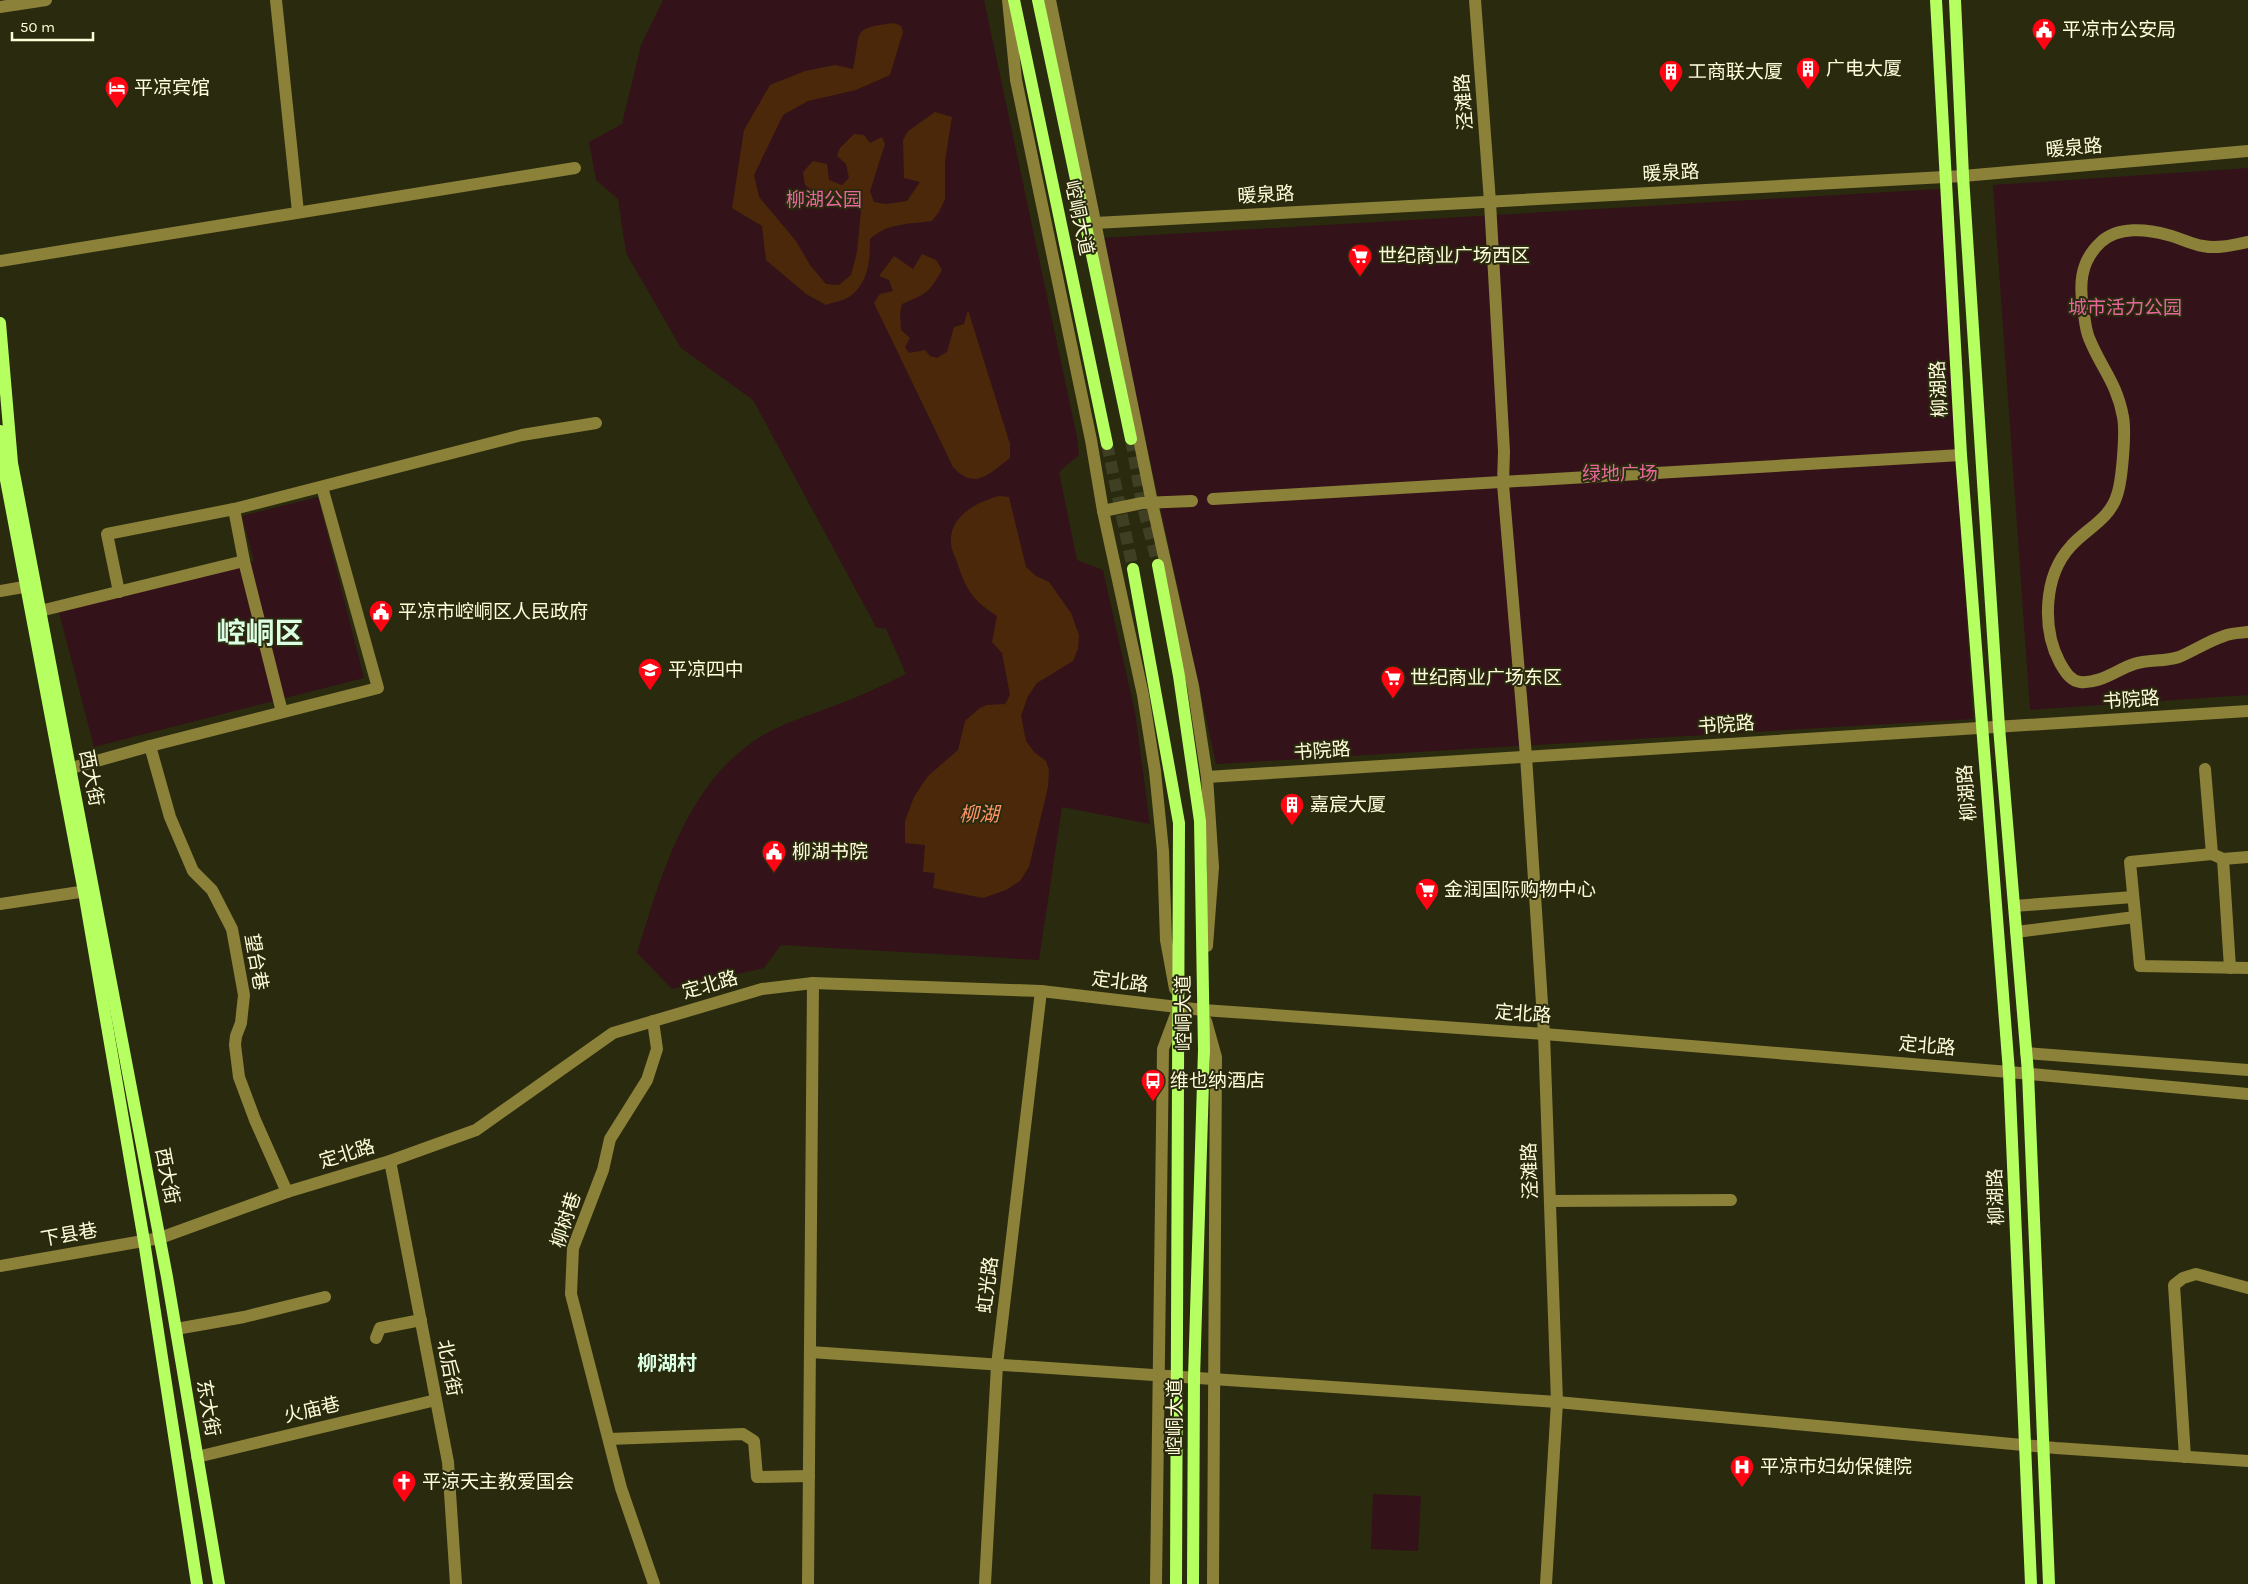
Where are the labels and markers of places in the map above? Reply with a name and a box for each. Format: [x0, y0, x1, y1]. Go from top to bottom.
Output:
public building icon: 平凉市公安局 [2031, 17, 2057, 51]
place label: 平凉市公安局 [2062, 19, 2176, 41]
building icon: 广电大厦 [1795, 56, 1821, 90]
place label: 广电大厦 [1826, 58, 1902, 80]
building icon: 工商联大厦 [1658, 59, 1684, 93]
place label: 工商联大厦 [1688, 61, 1783, 83]
hotel icon: 平凉宾馆 [104, 75, 130, 109]
place label: 平凉宾馆 [134, 77, 210, 99]
supermarket icon: 世纪商业广场西区 [1347, 243, 1373, 277]
place label: 世纪商业广场西区 [1378, 245, 1530, 267]
public building icon: 平凉市崆峒区人民政府 [368, 599, 394, 633]
place label: 平凉市崆峒区人民政府 [398, 601, 588, 623]
school or university icon: 平凉四中 [637, 657, 663, 691]
place label: 平凉四中 [668, 659, 744, 681]
supermarket icon: 世纪商业广场东区 [1380, 665, 1406, 699]
place label: 世纪商业广场东区 [1410, 667, 1562, 689]
building icon: 嘉宸大厦 [1279, 792, 1305, 826]
place label: 嘉宸大厦 [1310, 794, 1386, 816]
public building icon: 柳湖书院 [761, 839, 787, 873]
place label: 柳湖书院 [792, 841, 868, 863]
supermarket icon: 金润国际购物中心 [1414, 877, 1440, 911]
place label: 金润国际购物中心 [1444, 879, 1596, 901]
bus stop icon: 维也纳酒店 [1140, 1068, 1166, 1102]
place label: 维也纳酒店 [1170, 1070, 1265, 1092]
hospital icon: 平凉市妇幼保健院 [1729, 1454, 1755, 1488]
place label: 平凉市妇幼保健院 [1760, 1456, 1912, 1478]
church icon: 平涼天主教爱国会 [391, 1469, 417, 1503]
place label: 平涼天主教爱国会 [422, 1471, 574, 1493]

